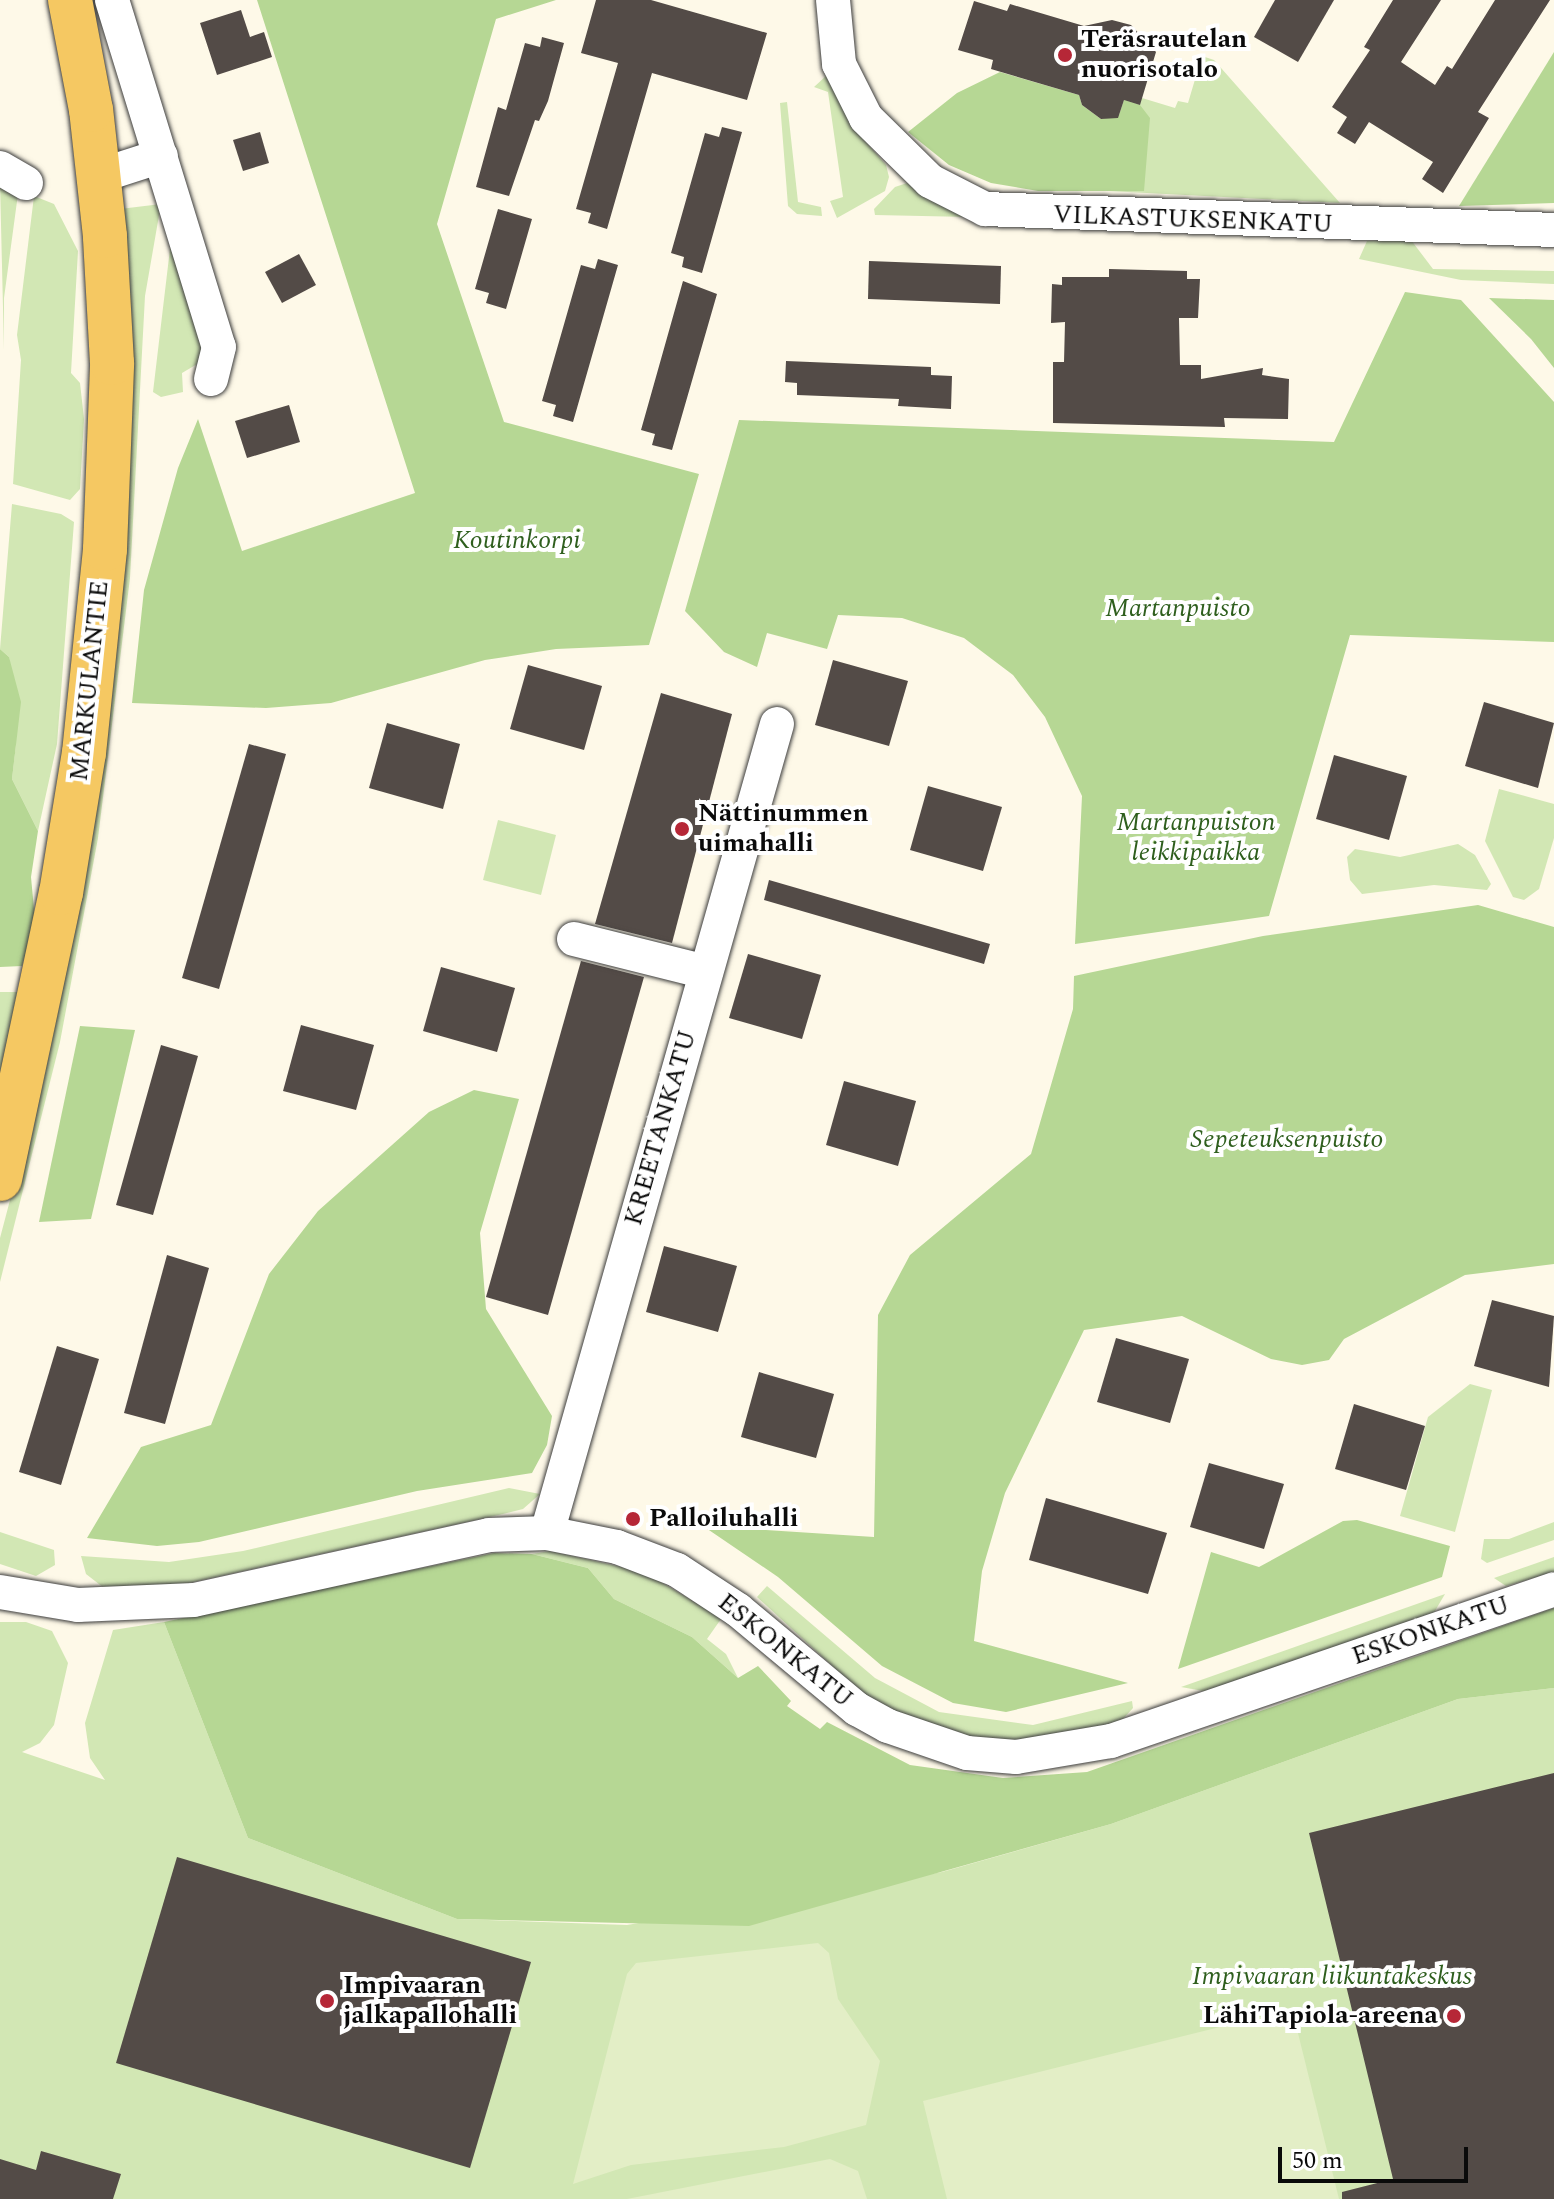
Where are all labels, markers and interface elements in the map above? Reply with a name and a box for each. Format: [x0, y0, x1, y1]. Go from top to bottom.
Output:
place label: Teräsrautelan nuorisotalo [1081, 24, 1247, 86]
marker: Teräsrautelan nuorisotalo [1056, 46, 1074, 64]
street label: VILKASTUKSENKATU [1052, 200, 1334, 240]
park label: Koutinkorpi [453, 525, 581, 557]
street label: MARKULANTIE [64, 579, 116, 783]
park label: Martanpuisto [1105, 593, 1251, 625]
place label: Nättinummen uimahalli [698, 798, 868, 860]
park label: Martanpuiston leikkipaikka [1116, 807, 1276, 868]
marker: Nättinummen uimahalli [673, 820, 691, 838]
street label: KREETANKATU [618, 1027, 704, 1229]
park label: Sepeteuksenpuisto [1191, 1124, 1383, 1156]
place label: Palloiluhalli [649, 1503, 798, 1535]
marker: Palloiluhalli [624, 1510, 642, 1528]
street label: ESKONKATU [711, 1587, 859, 1715]
street label: ESKONKATU [1348, 1589, 1514, 1673]
park label: Impivaaran liikuntakeskus [1192, 1961, 1472, 1993]
place label: Impivaaran jalkapallohalli [343, 1970, 517, 2032]
marker: Impivaaran jalkapallohalli [318, 1992, 336, 2010]
place label: LähiTapiola-areena [1203, 2000, 1438, 2032]
marker: LähiTapiola-areena [1445, 2007, 1463, 2025]
scale bar [1282, 2131, 1472, 2181]
text: 50 m [1292, 2143, 1343, 2179]

